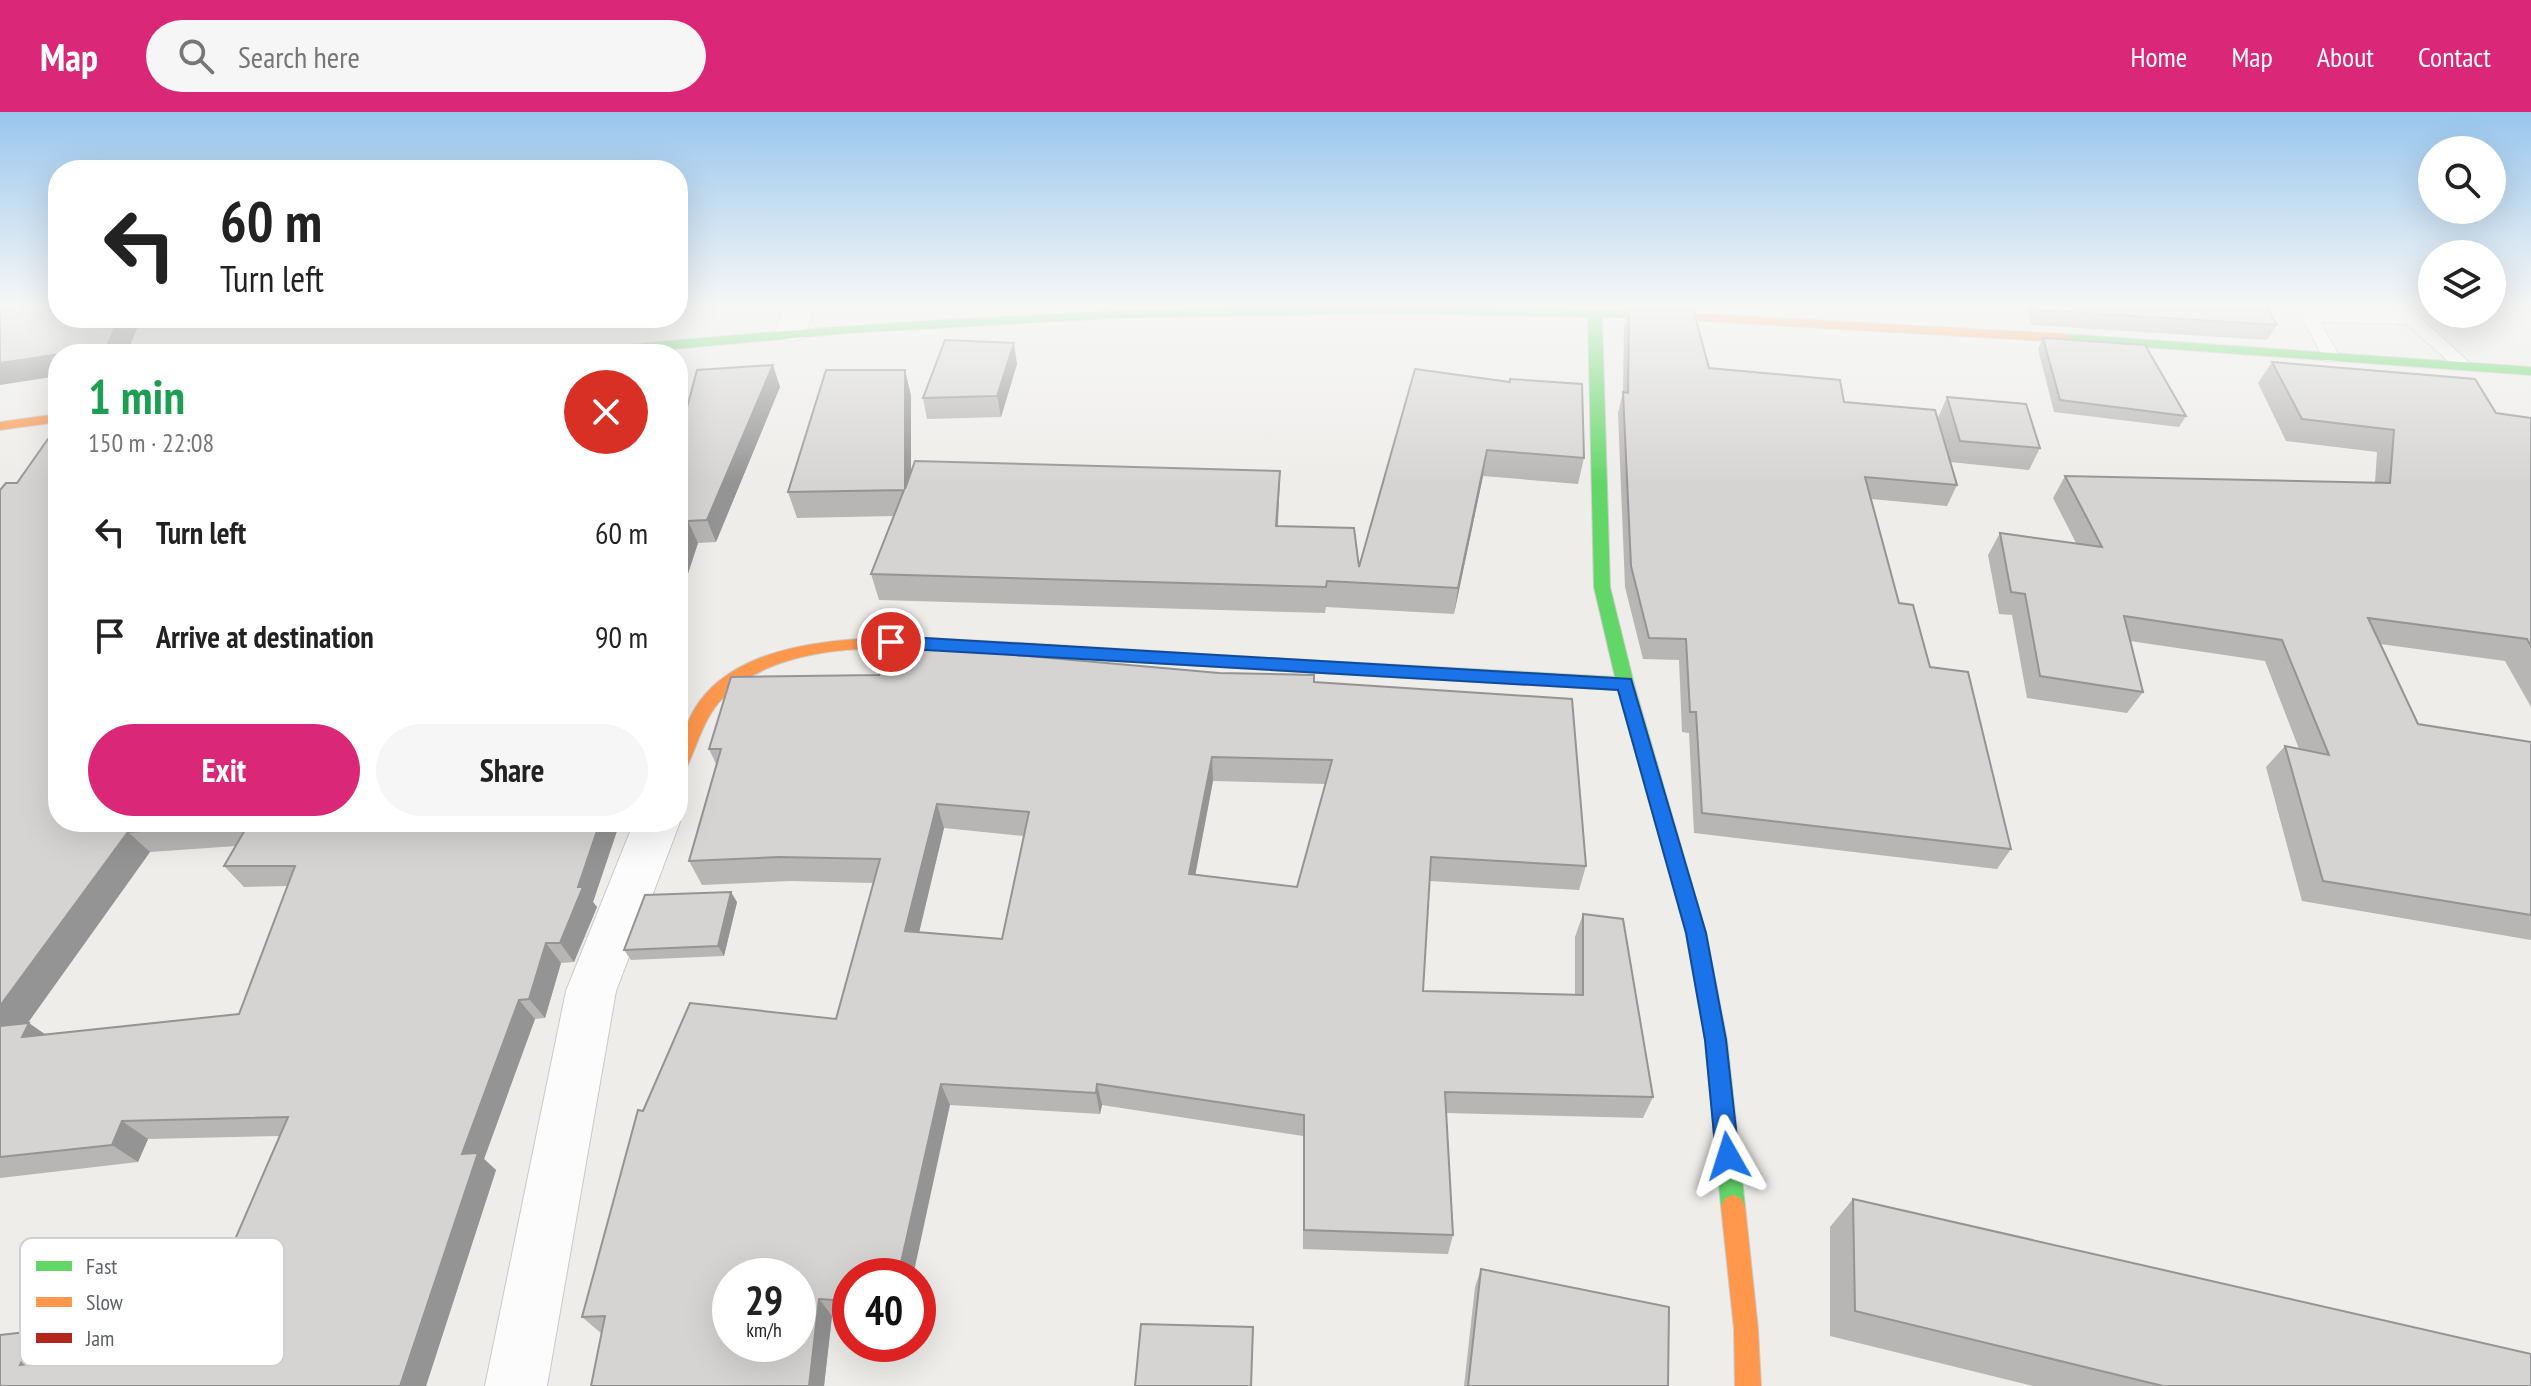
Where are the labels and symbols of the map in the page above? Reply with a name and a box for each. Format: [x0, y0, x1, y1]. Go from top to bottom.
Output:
pin [857, 608, 925, 676]
position arrow [1686, 1114, 1770, 1198]
legend [20, 1238, 284, 1366]
text: Fast [86, 1252, 117, 1280]
speed limit sign: 40 [832, 1258, 936, 1362]
text: Slow [86, 1288, 123, 1316]
text: Jam [85, 1324, 114, 1352]

